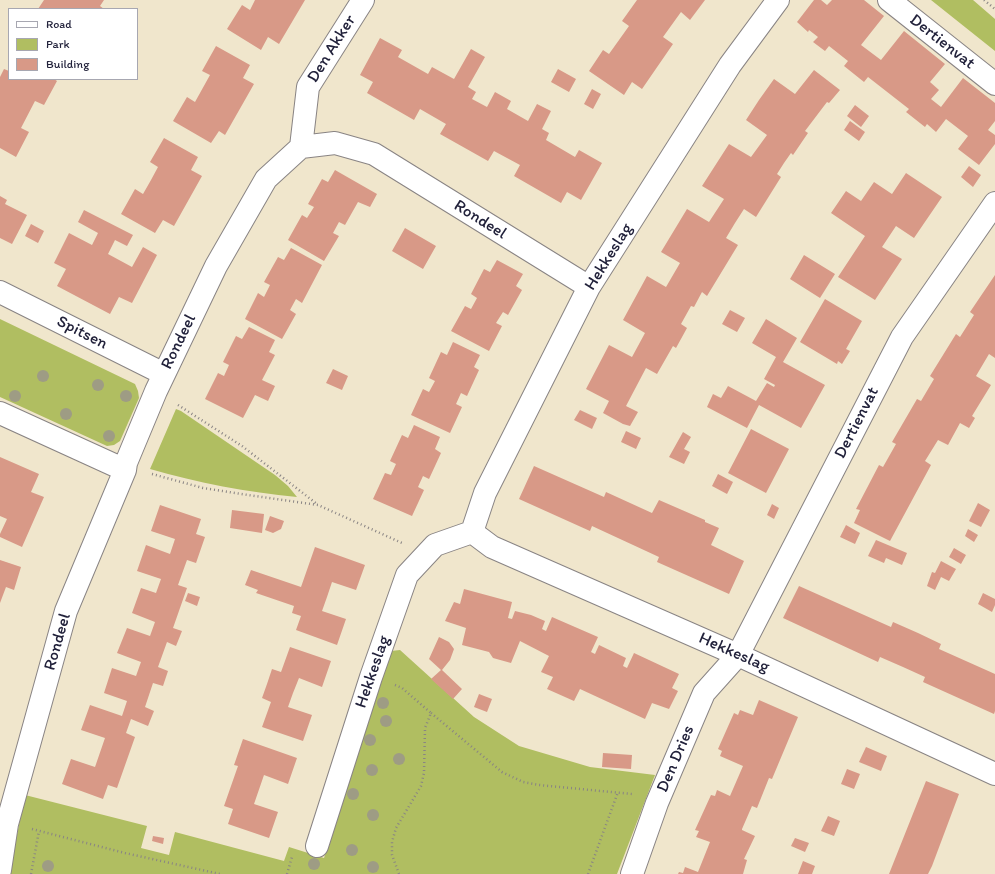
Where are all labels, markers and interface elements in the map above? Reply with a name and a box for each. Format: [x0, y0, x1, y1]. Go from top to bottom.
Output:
legend [8, 8, 138, 80]
street label: Dertienvat [905, 10, 979, 74]
street label: Den Akker [303, 11, 361, 87]
text: Road [46, 17, 72, 31]
text: Park [46, 37, 70, 51]
text: Building [46, 57, 89, 71]
street label: Rondeel [450, 196, 510, 244]
street label: Hekkeslag [580, 220, 638, 294]
street label: Rondeel [157, 311, 201, 373]
street label: Spitsen [53, 312, 111, 354]
street label: Dertienvat [830, 384, 884, 462]
street label: Rondeel [40, 611, 76, 673]
street label: Hekkeslag [695, 628, 773, 678]
street label: Hekkeslag [351, 633, 395, 711]
street label: Den Dries [653, 722, 699, 796]

